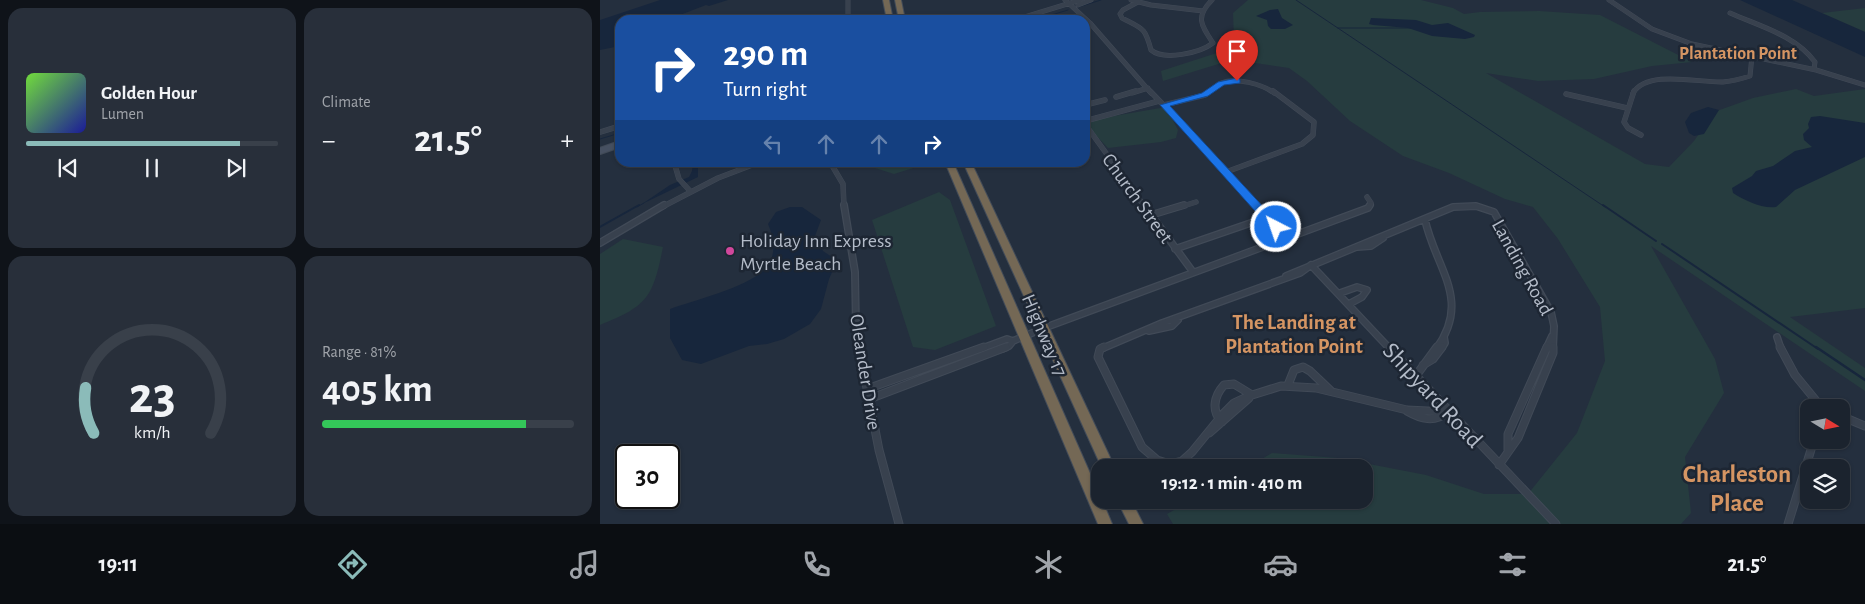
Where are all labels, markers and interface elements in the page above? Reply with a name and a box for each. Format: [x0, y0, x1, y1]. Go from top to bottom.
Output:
pin [1216, 30, 1258, 81]
icon: right [640, 35, 705, 100]
text: 290 m [723, 37, 808, 72]
icon: arrive [1223, 37, 1251, 65]
district label: Plantation Point [1679, 45, 1797, 63]
text: Turn right [723, 78, 807, 100]
text: Golden Hour [101, 84, 197, 103]
text: Climate [322, 94, 371, 110]
text: Lumen [101, 106, 144, 122]
text: 21.5° [414, 121, 482, 159]
text: − [322, 127, 335, 155]
text: + [561, 127, 574, 155]
icon: left [759, 130, 787, 158]
icon: ahead [812, 130, 840, 158]
icon: ahead [865, 130, 893, 158]
icon: right [918, 130, 946, 158]
street label: Church Street [1098, 150, 1177, 248]
icon: previous [54, 154, 82, 182]
icon: pause [138, 154, 166, 182]
icon: next [222, 154, 250, 182]
position arrow [1249, 200, 1301, 252]
street label: Landing Road [1488, 216, 1557, 319]
place label: Holiday Inn Express Myrtle Beach [740, 231, 892, 274]
marker: Holiday Inn Express Myrtle Beach [724, 245, 736, 257]
street label: Highway 17 [1018, 291, 1070, 380]
district label: The Landing at Plantation Point [1225, 312, 1363, 357]
street label: Oleander Drive [846, 313, 884, 432]
street label: Shipyard Road [1378, 339, 1487, 453]
text: Range · 81% [322, 344, 396, 360]
text: 23 [129, 370, 175, 422]
text: 405 km [322, 371, 433, 409]
north arrow [1800, 399, 1850, 449]
map controls [1800, 399, 1850, 509]
text: km/h [134, 424, 170, 442]
speed limit sign: 30 [615, 444, 680, 509]
button: layers [1800, 459, 1850, 509]
district label: Charleston Place [1683, 462, 1791, 516]
text: 19:12 · 1 min · 410 m [1162, 474, 1302, 493]
icon: directions [335, 547, 370, 582]
icon: music [567, 547, 602, 582]
icon: phone [799, 547, 834, 582]
icon: climate [1031, 547, 1066, 582]
icon: car [1263, 547, 1298, 582]
icon: filters [1495, 547, 1530, 582]
text: 19:11 [99, 553, 138, 575]
text: 21.5° [1727, 553, 1766, 575]

